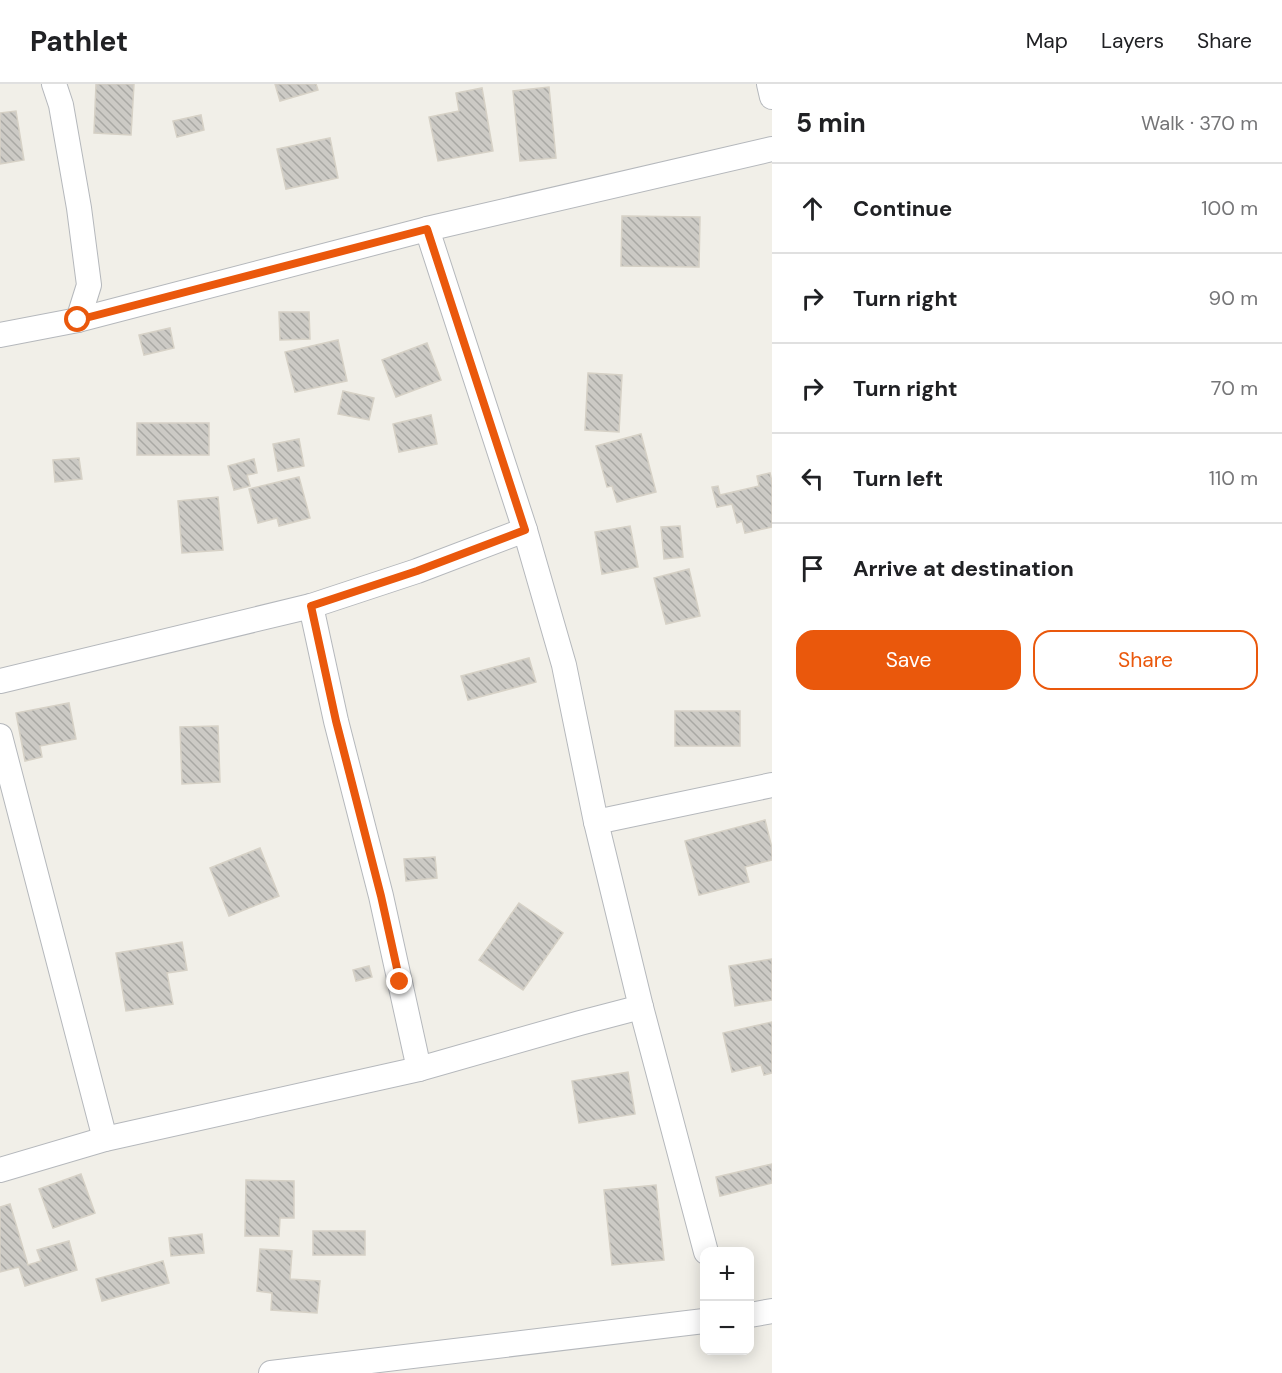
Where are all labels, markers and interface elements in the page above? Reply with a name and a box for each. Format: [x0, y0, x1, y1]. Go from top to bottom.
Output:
text: Pathlet [30, 23, 128, 60]
text: Map [1026, 27, 1068, 55]
text: Layers [1101, 27, 1164, 55]
text: Share [1197, 27, 1252, 55]
text: 5 min [796, 106, 866, 140]
text: Walk · 370 m [1141, 110, 1258, 136]
icon: ahead [796, 192, 829, 225]
text: Continue [853, 194, 952, 223]
text: 100 m [1201, 195, 1258, 221]
icon: right [796, 282, 829, 315]
text: Turn right [853, 284, 958, 313]
text: 90 m [1209, 285, 1258, 311]
route start [64, 306, 90, 332]
icon: right [796, 372, 829, 405]
text: Turn right [853, 374, 958, 403]
text: 70 m [1211, 375, 1258, 401]
icon: left [796, 462, 829, 495]
text: Turn left [853, 464, 943, 493]
text: 110 m [1209, 465, 1258, 491]
icon: arrive [796, 552, 829, 585]
text: Arrive at destination [853, 554, 1074, 583]
button: Save [796, 630, 1021, 690]
button: Share [1033, 630, 1258, 690]
route end [386, 968, 412, 994]
map controls [700, 1247, 754, 1355]
button: + [700, 1247, 754, 1301]
button: − [700, 1301, 754, 1355]

